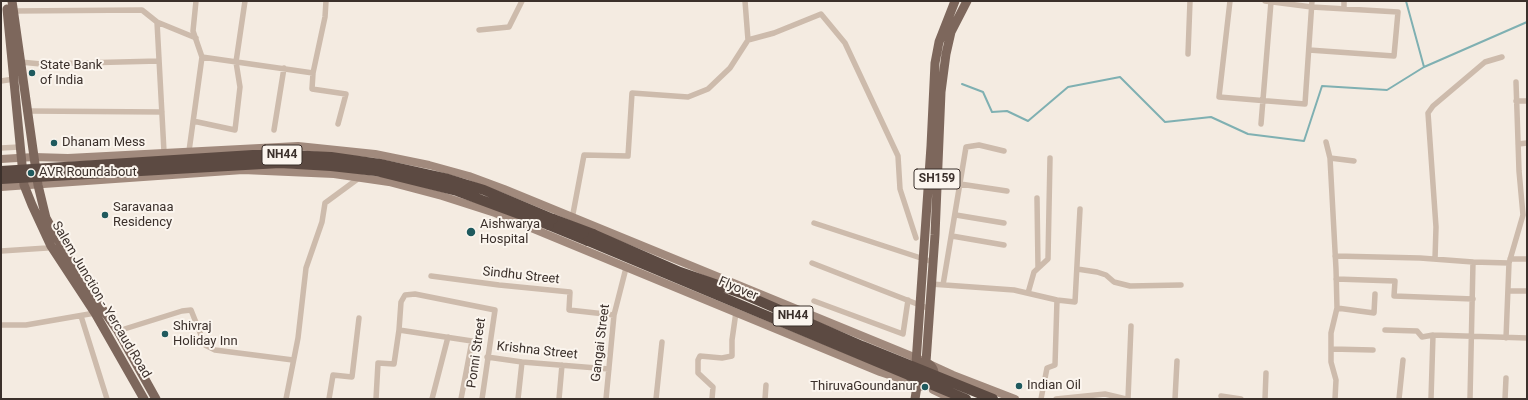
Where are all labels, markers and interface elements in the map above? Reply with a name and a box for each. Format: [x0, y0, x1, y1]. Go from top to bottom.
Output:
place label: State Bank of India [40, 58, 102, 89]
marker: State Bank of India [27, 68, 37, 78]
place label: Dhanam Mess [62, 135, 145, 151]
marker: Dhanam Mess [49, 138, 59, 148]
road number: NH44 [262, 145, 302, 165]
place label: AVR Roundabout [39, 165, 137, 181]
marker: AVR Roundabout [26, 168, 36, 178]
road number: SH159 [914, 169, 960, 189]
place label: Saravanaa Residency [113, 200, 174, 231]
marker: Saravanaa Residency [100, 210, 110, 220]
place label: Aishwarya Hospital [480, 217, 540, 248]
street label: Salem Junction - Yercaud Road [48, 219, 154, 381]
marker: Aishwarya Hospital [465, 226, 477, 238]
street label: Sindhu Street [482, 264, 560, 288]
street label: Flyover [716, 274, 760, 304]
street label: Gangai Street [588, 303, 614, 383]
road number: NH44 [773, 306, 813, 326]
street label: Ponni Street [464, 317, 490, 389]
place label: Shivraj Holiday Inn [173, 319, 238, 350]
marker: Shivraj Holiday Inn [160, 329, 170, 339]
street label: Krishna Street [496, 339, 578, 363]
place label: Indian Oil [1027, 378, 1081, 394]
place label: ThiruvaGoundanur [810, 379, 917, 395]
marker: Indian Oil [1014, 381, 1024, 391]
marker: ThiruvaGoundanur [920, 382, 930, 392]

